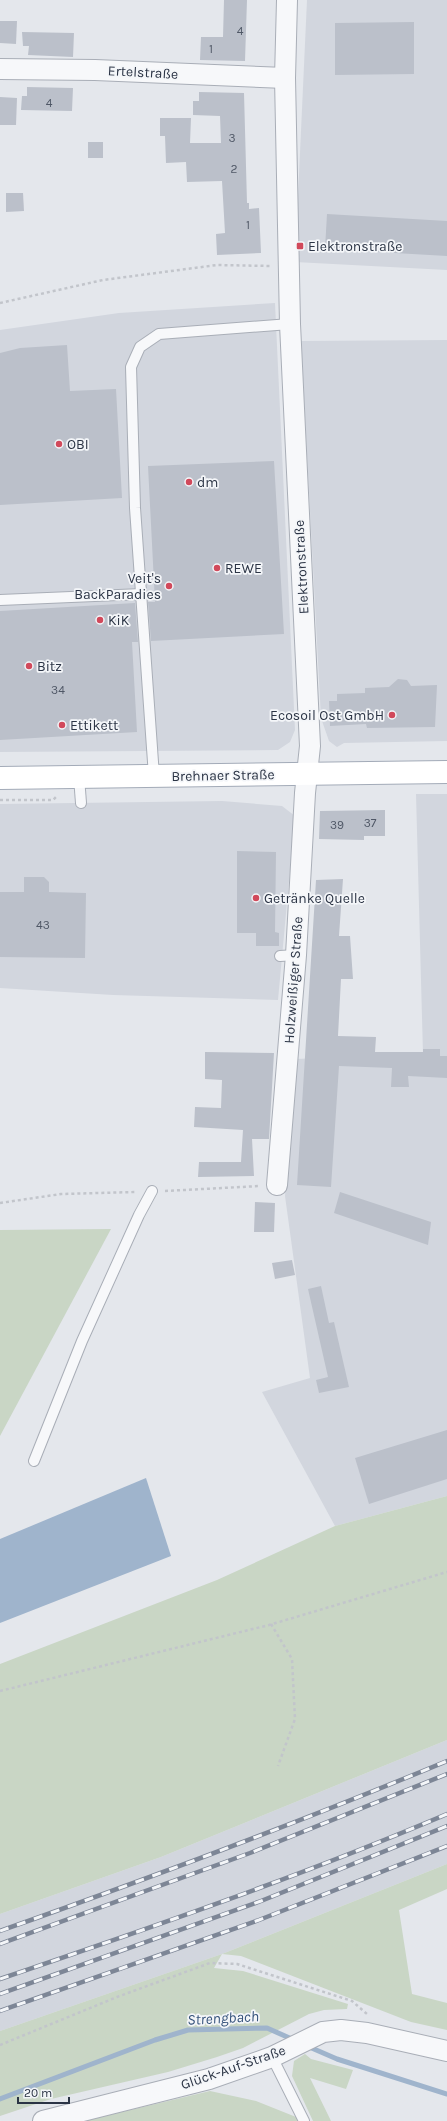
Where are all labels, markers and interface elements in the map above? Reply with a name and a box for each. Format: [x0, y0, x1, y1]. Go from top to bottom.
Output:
house number: 4 [237, 24, 244, 38]
house number: 1 [209, 42, 213, 56]
street label: Ertelstraße [107, 62, 179, 83]
house number: 4 [46, 96, 53, 110]
house number: 3 [228, 131, 236, 145]
house number: 2 [231, 162, 238, 176]
house number: 1 [246, 218, 250, 232]
place label: Elektronstraße [308, 238, 402, 255]
marker: Elektronstraße [295, 241, 305, 251]
place label: OBI [67, 436, 89, 453]
marker: OBI [54, 439, 64, 449]
place label: dm [197, 474, 218, 491]
marker: dm [184, 477, 194, 487]
street label: Elektronstraße [291, 519, 312, 615]
place label: REWE [225, 560, 262, 577]
marker: REWE [212, 563, 222, 573]
place label: Veit's BackParadies [74, 570, 161, 603]
marker: Veit's BackParadies [164, 581, 174, 591]
place label: KiK [108, 612, 130, 629]
marker: KiK [95, 615, 105, 625]
place label: Bitz [37, 658, 62, 675]
marker: Bitz [24, 661, 34, 671]
house number: 34 [51, 683, 65, 697]
place label: Ecosoil Ost GmbH [270, 707, 384, 724]
marker: Ecosoil Ost GmbH [387, 710, 397, 720]
place label: Ettikett [70, 717, 118, 734]
marker: Ettikett [57, 720, 67, 730]
street label: Brehnaer Straße [171, 766, 275, 785]
house number: 37 [364, 816, 377, 830]
house number: 39 [330, 818, 344, 832]
place label: Getränke Quelle [264, 890, 365, 907]
marker: Getränke Quelle [251, 893, 261, 903]
street label: Holzweißiger Straße [281, 916, 306, 1044]
house number: 43 [36, 918, 50, 932]
water label: Strengbach [187, 2007, 259, 2029]
street label: Glück-Auf-Straße [178, 2042, 288, 2093]
scale bar [18, 2079, 69, 2105]
text: 20 m [24, 2086, 52, 2100]

